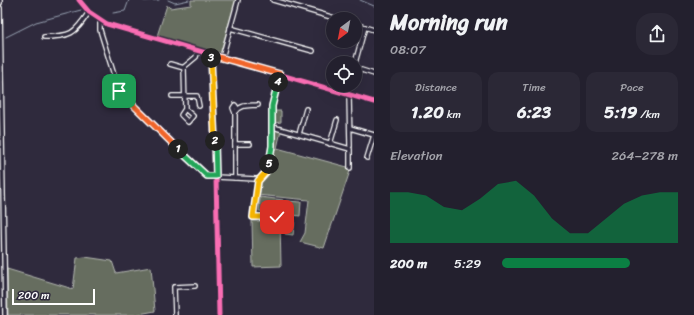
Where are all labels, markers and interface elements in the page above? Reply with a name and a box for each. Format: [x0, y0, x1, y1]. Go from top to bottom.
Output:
text: Morning run [390, 3, 508, 42]
north arrow [326, 12, 362, 48]
map controls [326, 12, 362, 92]
button: share [636, 13, 678, 55]
text: 08:07 [390, 38, 426, 61]
pin: 3 [201, 48, 221, 68]
text: 3 [208, 48, 214, 67]
button: locate [326, 56, 362, 92]
pin: 4 [268, 72, 288, 92]
text: 4 [275, 72, 281, 91]
pin [102, 74, 136, 108]
text: Distance [415, 78, 457, 97]
text: Time [522, 78, 546, 97]
text: Pace [620, 78, 644, 97]
icon: arrive [108, 80, 130, 102]
text: 1.20 [411, 97, 444, 127]
text: 6:23 [517, 97, 551, 127]
text: 5:19 [604, 97, 637, 127]
text: km [444, 105, 461, 124]
text: /km [637, 105, 660, 124]
pin: 2 [205, 131, 225, 151]
text: 2 [212, 131, 218, 150]
pin: 1 [168, 139, 188, 159]
text: 1 [176, 139, 180, 158]
text: Elevation [390, 144, 443, 167]
text: 264–278 m [611, 144, 678, 167]
pin: 5 [259, 154, 279, 174]
text: 5 [266, 154, 272, 173]
pin [260, 200, 294, 234]
icon: check [266, 206, 288, 228]
text: 200 m [390, 252, 427, 275]
text: 5:29 [454, 252, 481, 275]
text: 200 m [18, 286, 50, 305]
scale bar [12, 287, 95, 306]

